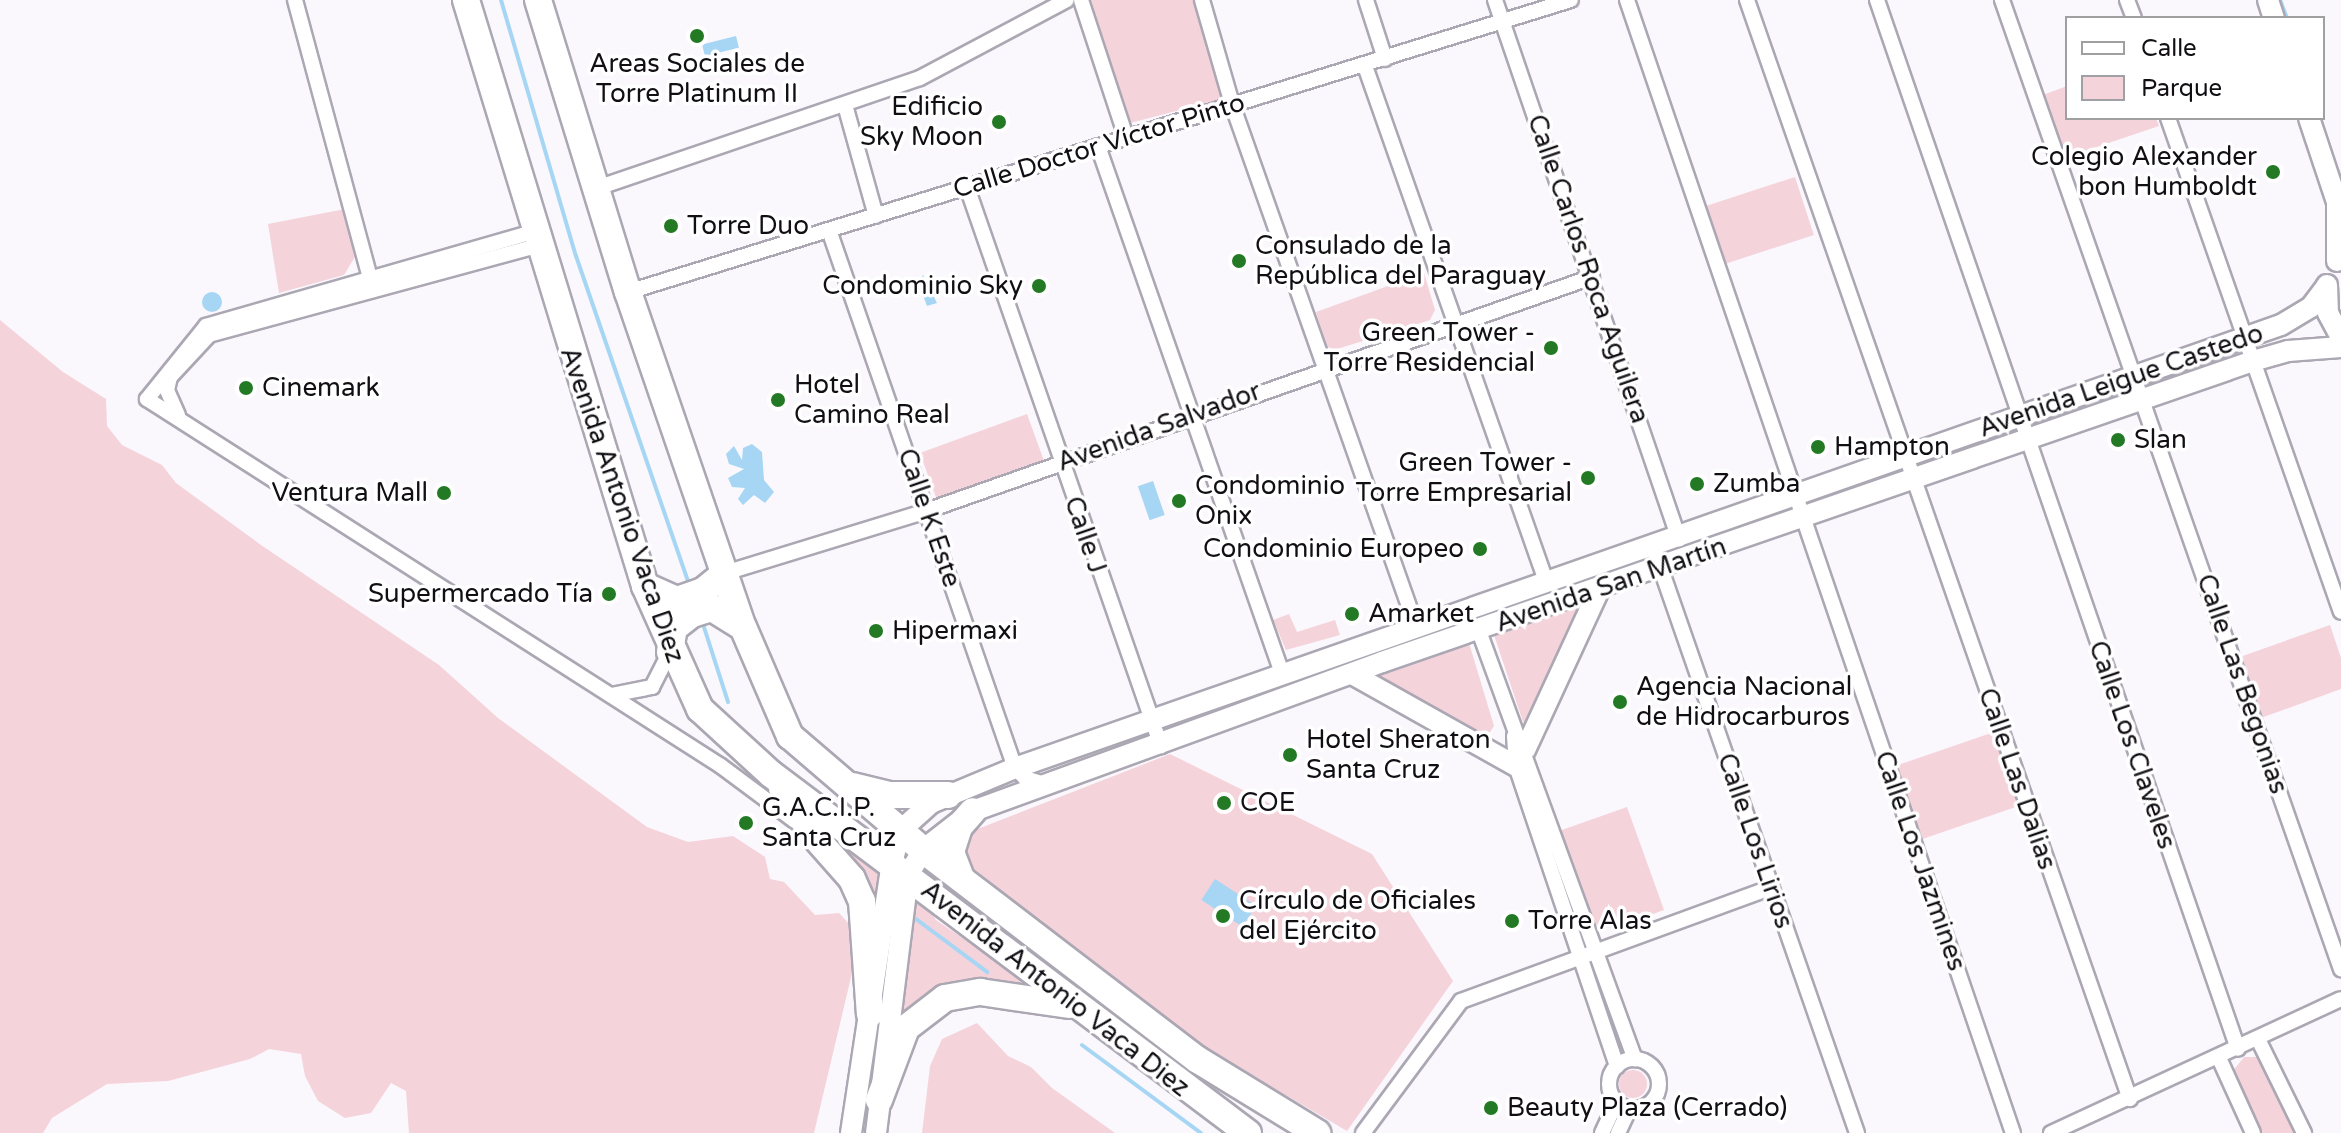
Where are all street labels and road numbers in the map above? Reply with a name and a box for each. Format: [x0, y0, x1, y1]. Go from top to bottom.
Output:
street label: Calle Doctor Víctor Pinto [949, 87, 1249, 205]
street label: Calle Carlos Roca Aguilera [1520, 111, 1656, 427]
street label: Avenida Leigue Castedo [1975, 318, 2267, 444]
street label: Avenida Antonio Vaca Diez [553, 343, 691, 667]
street label: Avenida Salvador [1053, 376, 1265, 478]
street label: Calle K Este [891, 445, 967, 591]
street label: Calle J [1057, 492, 1113, 578]
street label: Avenida San Martín [1492, 531, 1730, 639]
street label: Calle Las Begonias [2190, 570, 2294, 798]
street label: Calle Los Claveles [2082, 637, 2182, 853]
street label: Calle Las Dalias [1971, 684, 2063, 874]
street label: Calle Los Jazmines [1868, 747, 1972, 975]
street label: Calle Los Lirios [1710, 749, 1800, 933]
street label: Avenida Antonio Vaca Diez [915, 875, 1195, 1103]

